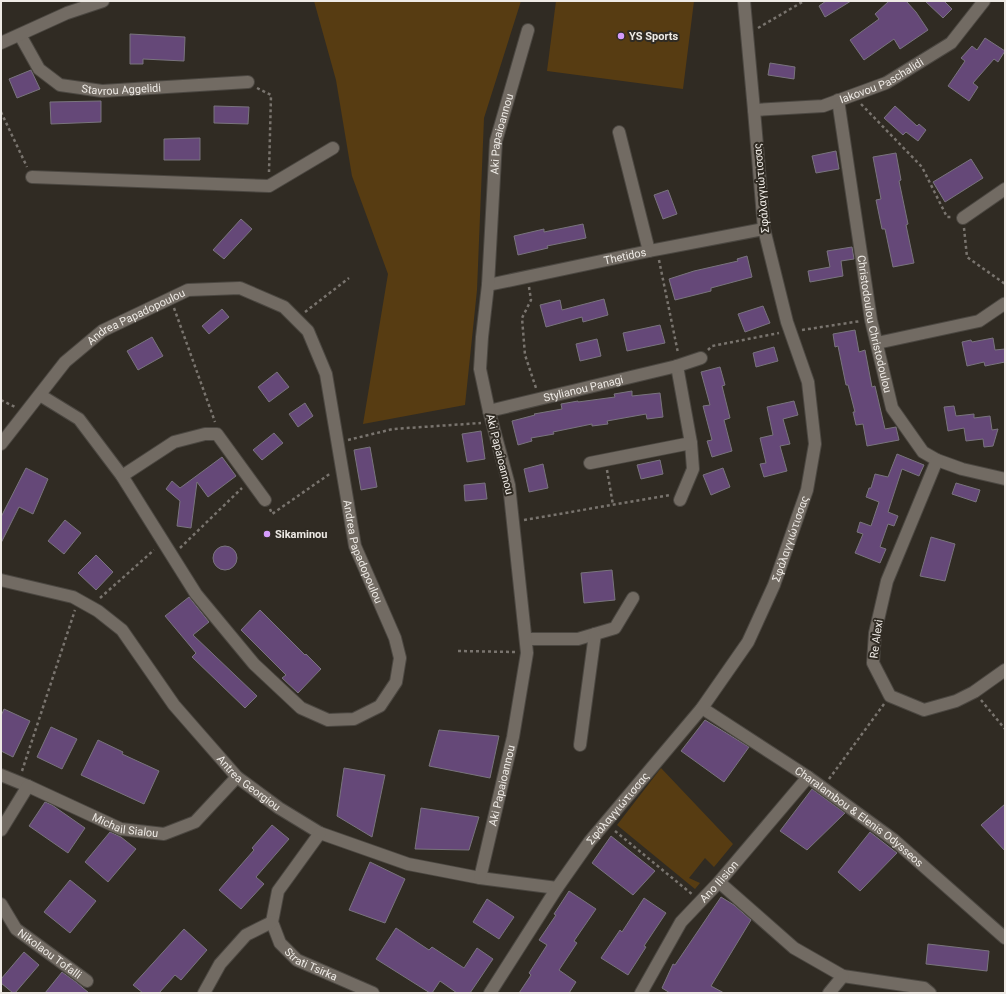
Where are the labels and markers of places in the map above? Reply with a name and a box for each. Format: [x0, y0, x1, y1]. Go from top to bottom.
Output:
place label: YS Sports [629, 30, 678, 43]
marker: YS Sports [616, 31, 626, 41]
place label: Sikaminou [275, 528, 327, 541]
marker: Sikaminou [262, 529, 272, 539]

